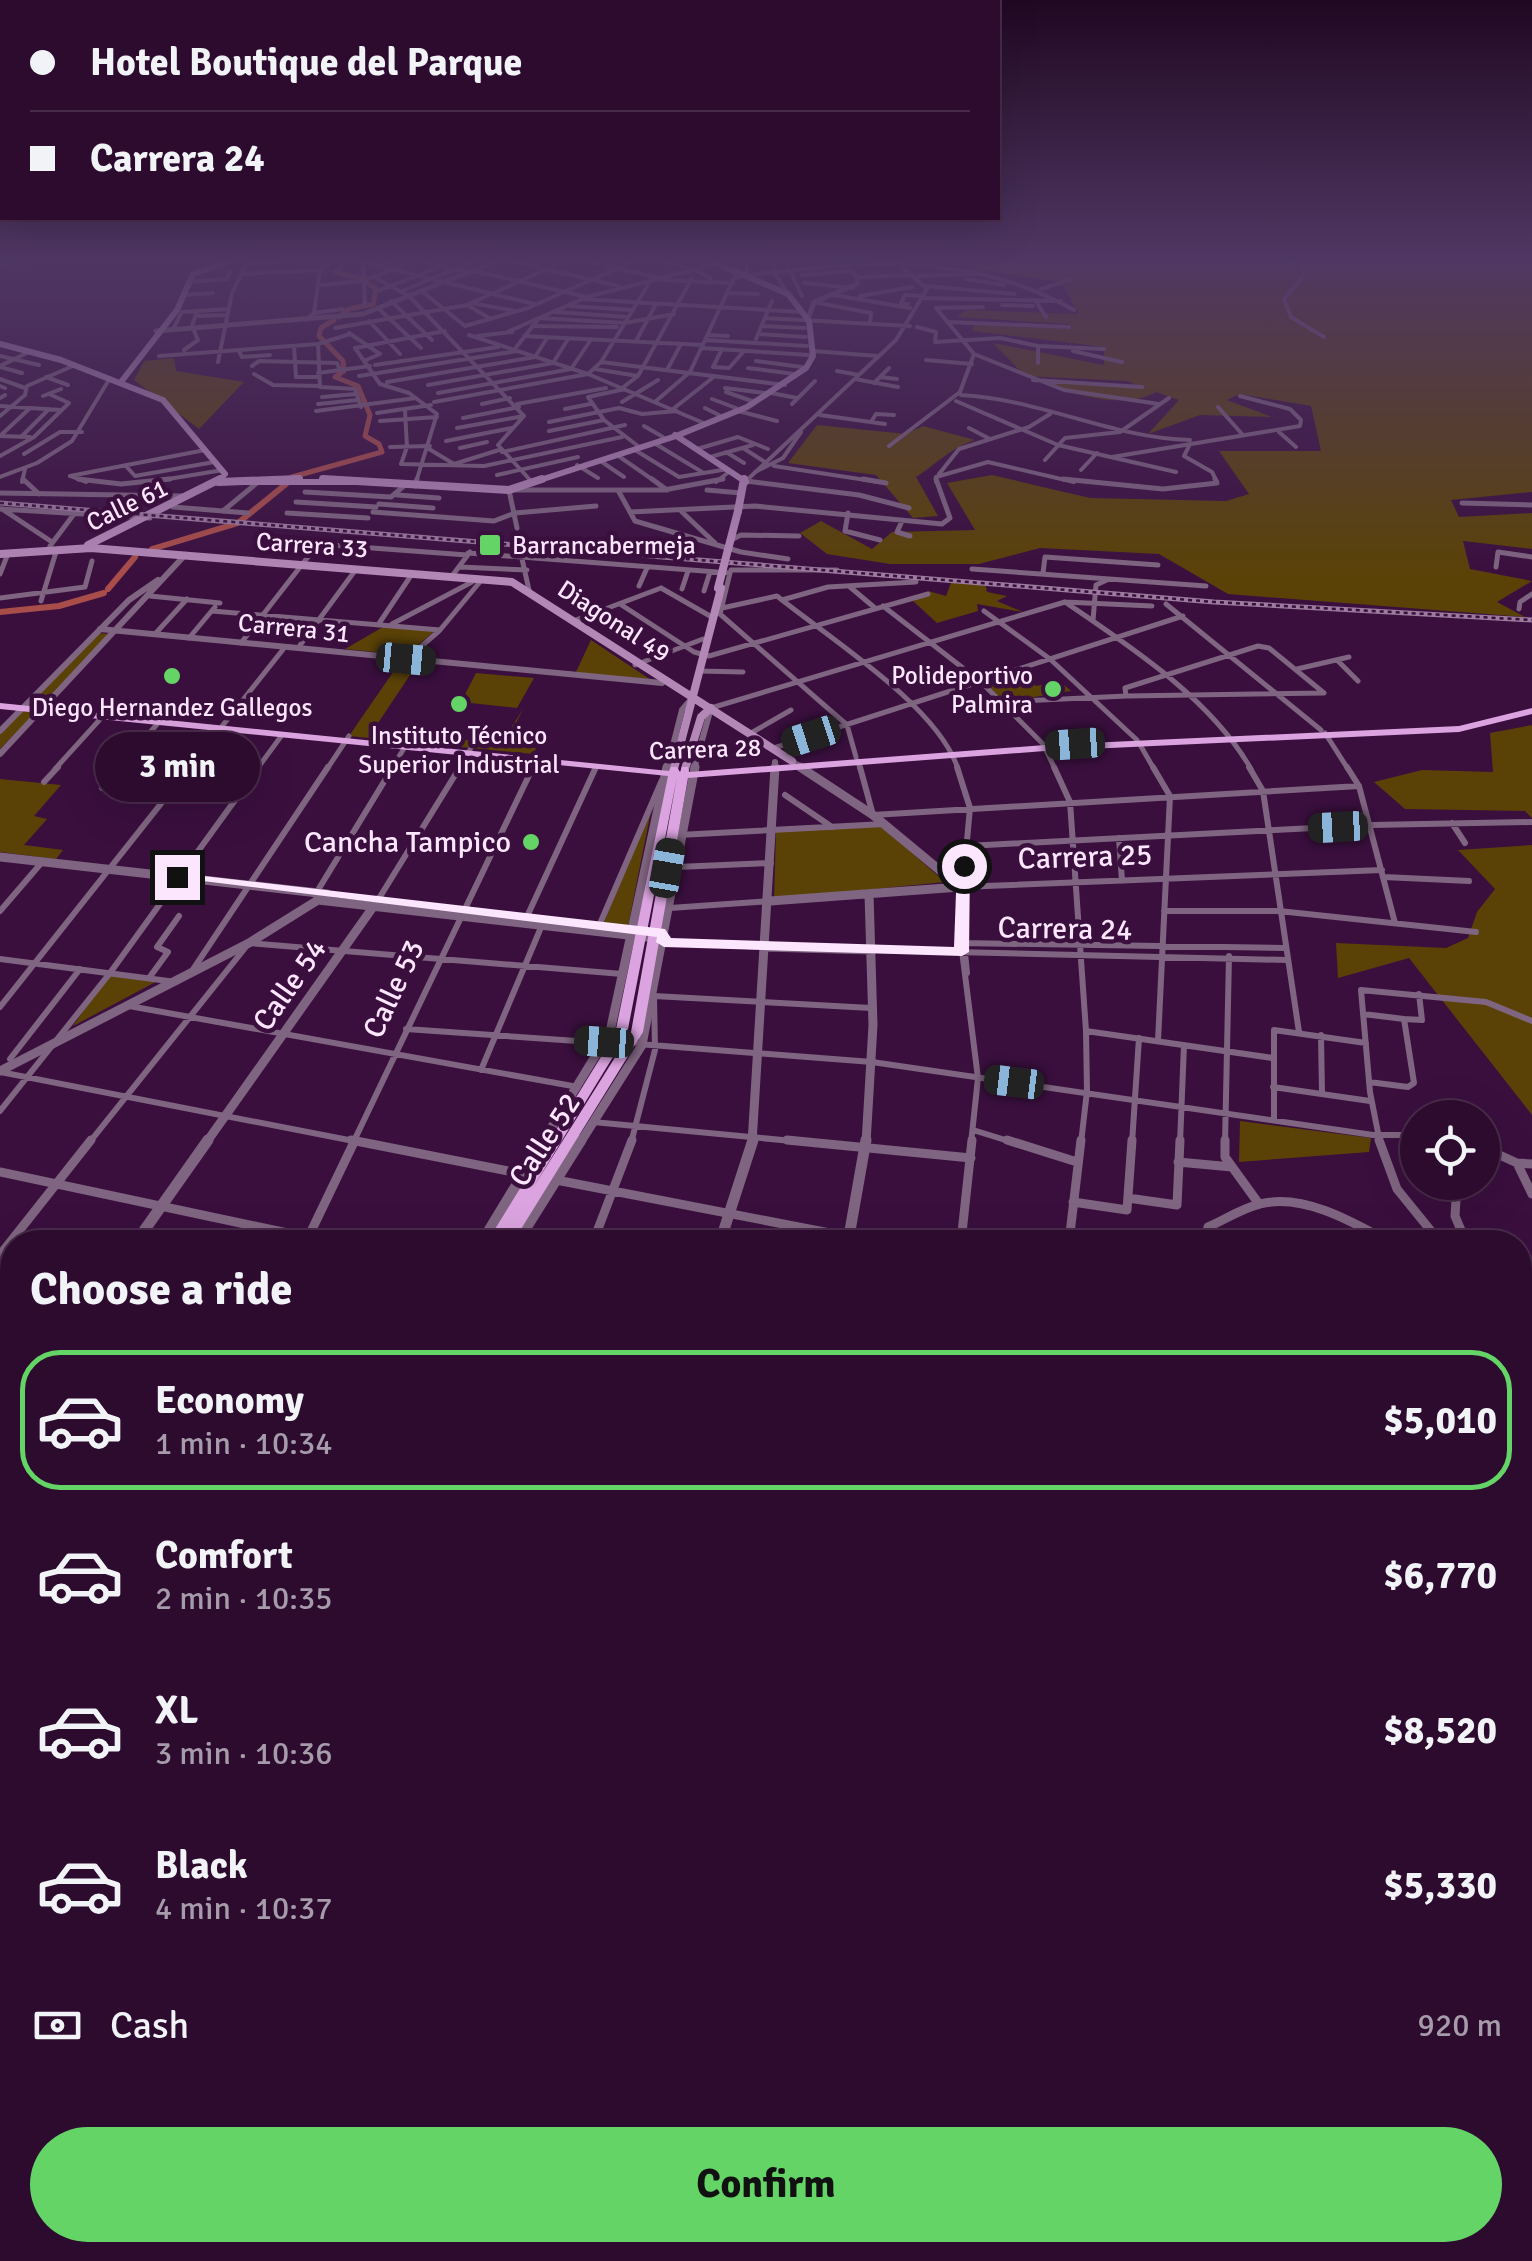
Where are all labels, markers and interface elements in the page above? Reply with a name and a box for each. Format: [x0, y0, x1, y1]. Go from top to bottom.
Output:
text: Hotel Boutique del Parque [90, 39, 522, 86]
text: Carrera 24 [90, 135, 265, 182]
street label: Calle 61 [81, 472, 173, 538]
street label: Carrera 33 [255, 526, 369, 564]
place label: Barrancabermeja [512, 530, 696, 561]
marker: Barrancabermeja [477, 532, 503, 558]
street label: Diagonal 49 [552, 573, 676, 669]
street label: Carrera 31 [237, 607, 351, 649]
car [375, 641, 437, 677]
place label: Polideportivo Palmira [891, 660, 1033, 720]
marker: Diego Hernandez Gallegos [161, 665, 183, 687]
marker: Polideportivo Palmira [1042, 678, 1064, 700]
place label: Diego Hernandez Gallegos [32, 692, 312, 723]
marker: Instituto Técnico Superior Industrial [448, 693, 470, 715]
car [778, 712, 844, 760]
place label: Instituto Técnico Superior Industrial [358, 720, 560, 780]
car [1044, 727, 1106, 761]
callout: 3 min [94, 732, 260, 802]
street label: Carrera 28 [648, 732, 762, 766]
text: 3 min [139, 747, 216, 786]
car [1307, 810, 1369, 844]
place label: Cancha Tampico [304, 824, 511, 861]
marker: Cancha Tampico [520, 831, 542, 853]
car [647, 836, 687, 900]
street label: Carrera 25 [1017, 836, 1153, 878]
route start [942, 844, 987, 889]
route end [155, 855, 200, 900]
street label: Carrera 24 [997, 909, 1133, 949]
street label: Calle 54 [245, 932, 335, 1038]
street label: Calle 53 [355, 934, 433, 1044]
car [573, 1025, 635, 1059]
car [982, 1063, 1046, 1101]
street label: Calle 52 [501, 1086, 589, 1194]
map controls [1400, 1100, 1500, 1200]
button: locate [1400, 1100, 1500, 1200]
text: Choose a ride [30, 1262, 293, 1317]
icon: car [35, 1375, 125, 1465]
text: Economy [155, 1377, 304, 1424]
text: $5,010 [1383, 1397, 1497, 1444]
text: 1 min · 10:34 [155, 1424, 333, 1463]
icon: car [35, 1530, 125, 1620]
text: Comfort [155, 1532, 293, 1579]
text: $6,770 [1383, 1552, 1497, 1599]
text: 2 min · 10:35 [155, 1579, 333, 1618]
icon: car [35, 1685, 125, 1775]
text: XL [155, 1687, 198, 1734]
text: $8,520 [1383, 1707, 1497, 1754]
text: 3 min · 10:36 [155, 1734, 333, 1773]
icon: car [35, 1840, 125, 1930]
text: Black [155, 1842, 248, 1889]
text: $5,330 [1383, 1862, 1497, 1909]
text: 4 min · 10:37 [155, 1889, 333, 1928]
icon: cash [30, 1998, 85, 2053]
text: Cash [110, 2002, 189, 2049]
text: 920 m [1418, 2006, 1502, 2045]
button: Confirm [30, 2127, 1502, 2242]

